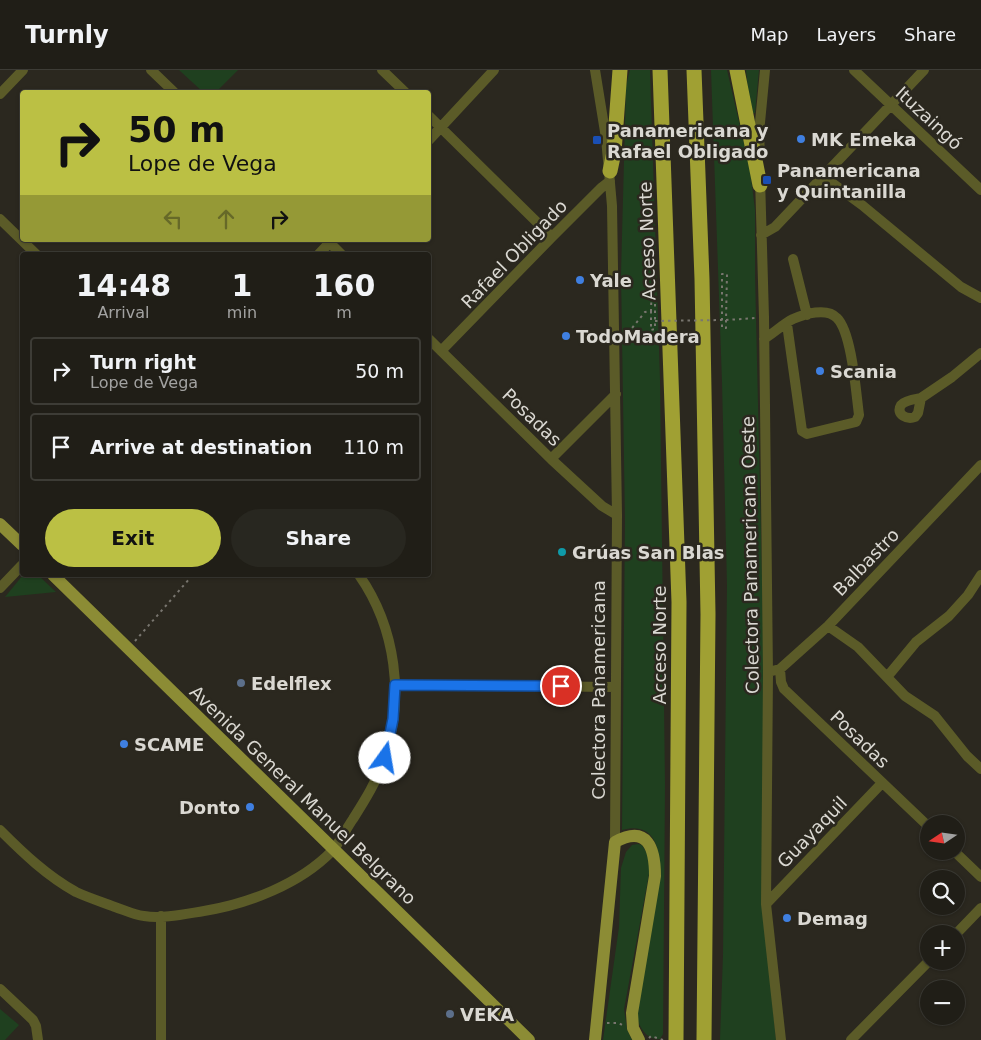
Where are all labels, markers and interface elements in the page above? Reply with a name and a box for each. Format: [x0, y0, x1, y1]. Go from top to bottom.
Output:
text: Turnly [25, 21, 109, 49]
text: Map [750, 24, 788, 45]
text: Layers [816, 24, 876, 45]
text: Share [904, 24, 956, 45]
street label: Ituzaingó [891, 82, 967, 154]
icon: right [45, 110, 110, 175]
text: 50 m [128, 110, 225, 150]
place label: Panamericana y Rafael Obligado [607, 120, 769, 162]
place label: MK Emeka [811, 129, 917, 150]
marker: MK Emeka [795, 133, 807, 145]
marker: Panamericana y Rafael Obligado [591, 134, 603, 146]
text: Lope de Vega [128, 151, 277, 176]
place label: Panamericana y Quintanilla [777, 160, 921, 202]
marker: Panamericana y Quintanilla [761, 174, 773, 186]
street label: Acceso Norte [634, 181, 660, 301]
street label: Rafael Obligado [457, 195, 571, 313]
icon: left [159, 205, 187, 233]
icon: ahead [212, 205, 240, 233]
icon: right [265, 205, 293, 233]
text: 14:48 [76, 268, 171, 303]
text: 1 [231, 268, 252, 303]
text: 160 [313, 268, 375, 303]
place label: Yale [589, 270, 632, 291]
marker: Yale [574, 274, 586, 286]
text: Arrival [97, 303, 149, 322]
text: min [227, 303, 257, 322]
text: m [336, 303, 352, 322]
place label: TodoMadera [576, 326, 700, 347]
marker: TodoMadera [560, 330, 572, 342]
text: Turn right [90, 351, 196, 373]
icon: right [47, 357, 75, 385]
text: 50 m [355, 360, 404, 382]
place label: Scania [830, 361, 897, 382]
marker: Scania [814, 365, 826, 377]
text: Lope de Vega [90, 373, 198, 392]
street label: Posadas [498, 384, 566, 450]
street label: Colectora Panamericana Oeste [737, 416, 763, 694]
icon: arrive [47, 433, 75, 461]
text: Arrive at destination [90, 436, 312, 458]
text: 110 m [343, 436, 404, 458]
button: Exit [45, 509, 221, 567]
button: Share [231, 509, 406, 567]
street label: Balbastro [829, 524, 903, 600]
place label: Grúas San Blas [572, 542, 725, 563]
marker: Grúas San Blas [556, 546, 568, 558]
street label: Colectora Panamericana [588, 580, 609, 800]
street label: Acceso Norte [649, 586, 670, 705]
pin [540, 665, 582, 707]
icon: arrive [547, 672, 575, 700]
place label: Edelflex [251, 673, 332, 694]
marker: Edelflex [235, 677, 247, 689]
street label: Avenida General Manuel Belgrano [186, 681, 420, 909]
street label: Posadas [826, 706, 894, 772]
position arrow [358, 731, 410, 783]
place label: SCAME [134, 734, 204, 755]
marker: SCAME [118, 738, 130, 750]
street label: Guayaquil [773, 792, 851, 872]
place label: Donto [179, 797, 240, 818]
marker: Donto [244, 801, 256, 813]
north arrow [920, 815, 965, 860]
map controls [920, 815, 965, 1025]
button: search [920, 870, 965, 915]
place label: Demag [797, 908, 868, 929]
marker: Demag [781, 912, 793, 924]
button: + [920, 925, 965, 970]
button: − [920, 980, 965, 1025]
place label: VEKA [460, 1004, 514, 1025]
marker: VEKA [444, 1008, 456, 1020]

